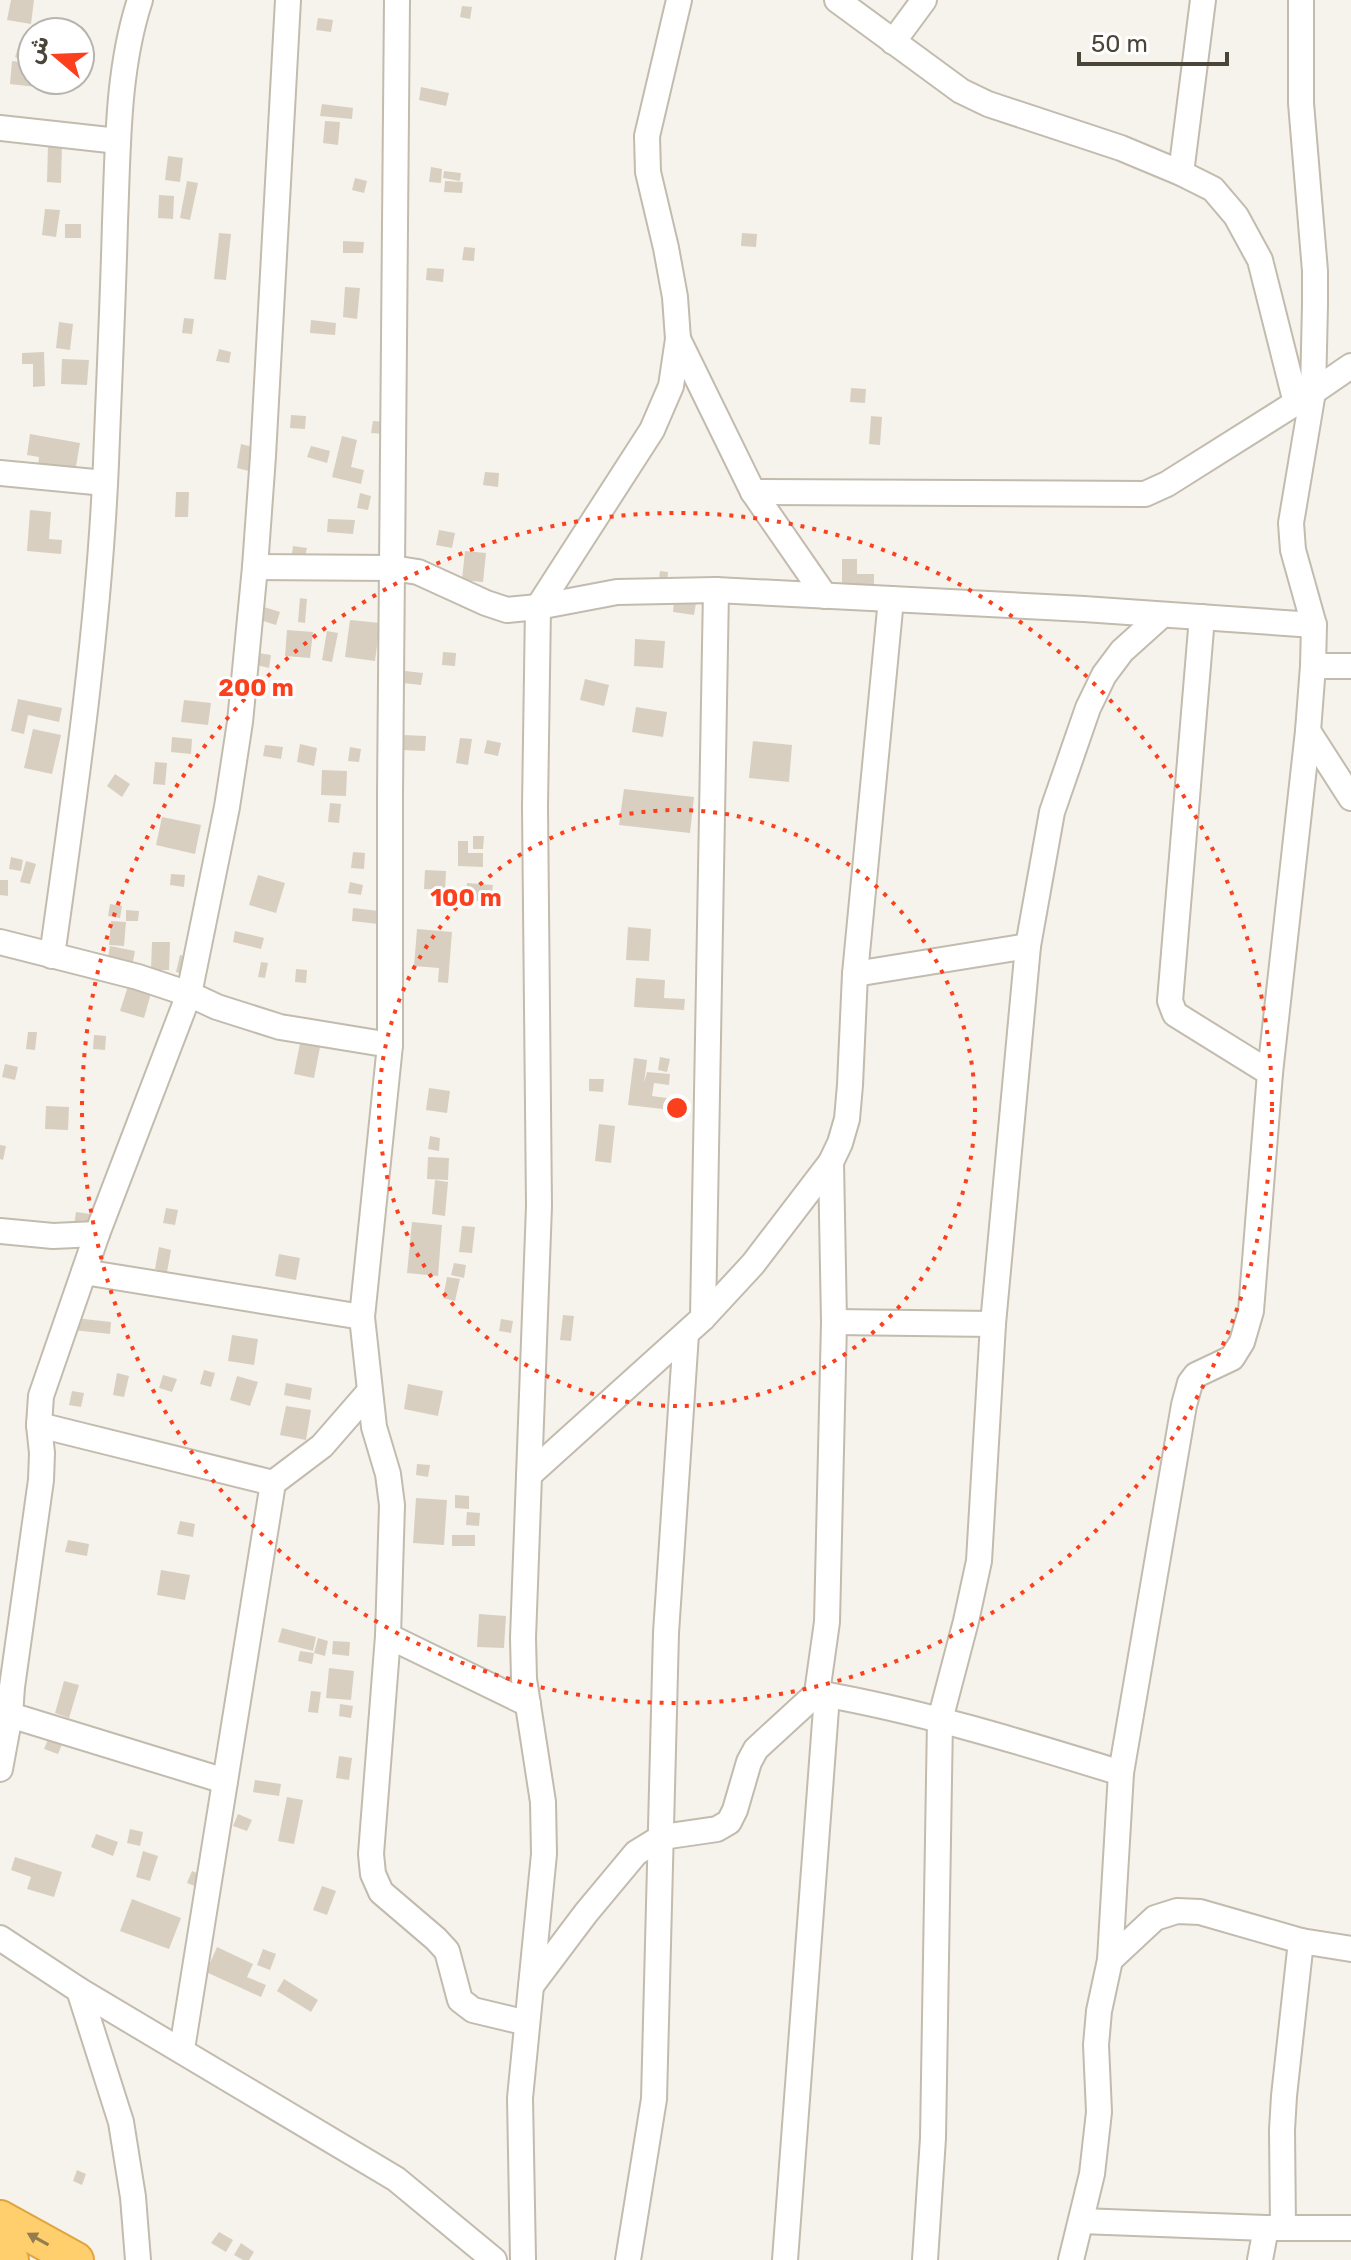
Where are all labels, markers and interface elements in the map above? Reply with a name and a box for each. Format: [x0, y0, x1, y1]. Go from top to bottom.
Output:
north arrow [16, 16, 96, 96]
scale bar [1079, 16, 1227, 66]
text: 50 m [1091, 30, 1148, 58]
text: ش [20, 32, 55, 67]
text: 200 m [218, 674, 294, 702]
text: 100 m [430, 884, 502, 912]
centre of rings [663, 1094, 691, 1122]
one-way arrow [27, 2232, 49, 2246]

